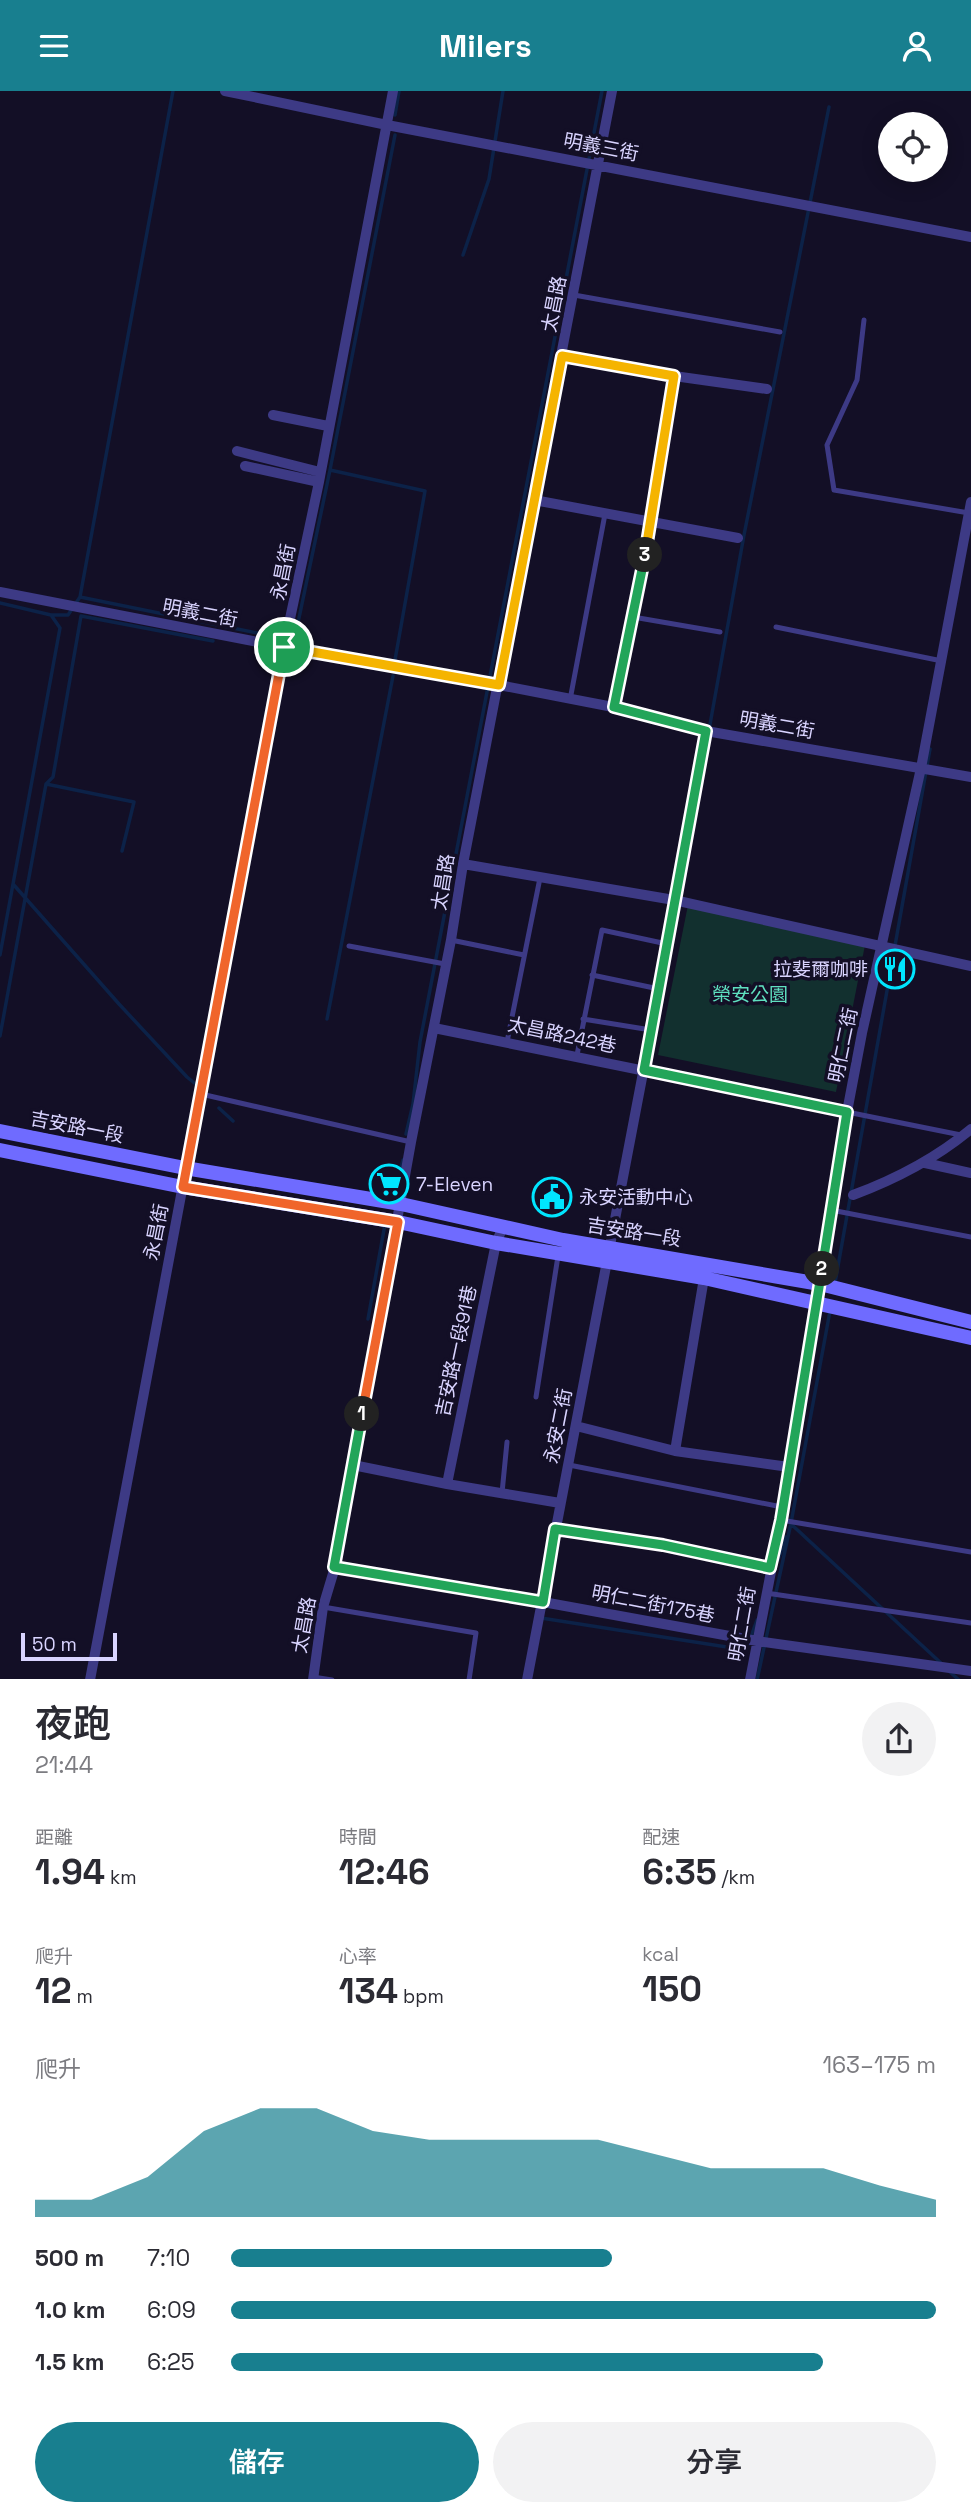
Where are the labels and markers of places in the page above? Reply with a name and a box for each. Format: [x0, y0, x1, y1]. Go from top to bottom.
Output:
pin: 3 [628, 538, 662, 573]
pin [254, 617, 314, 677]
restaurant icon: 拉斐爾咖啡 [874, 948, 916, 990]
place label: 拉斐爾咖啡 [773, 957, 868, 982]
supermarket icon: 7-Eleven [368, 1163, 410, 1205]
place label: 7-Eleven [416, 1172, 493, 1197]
public building icon: 永安活動中心 [531, 1176, 573, 1218]
place label: 永安活動中心 [579, 1185, 693, 1210]
pin: 2 [804, 1251, 840, 1287]
pin: 1 [344, 1397, 380, 1431]

